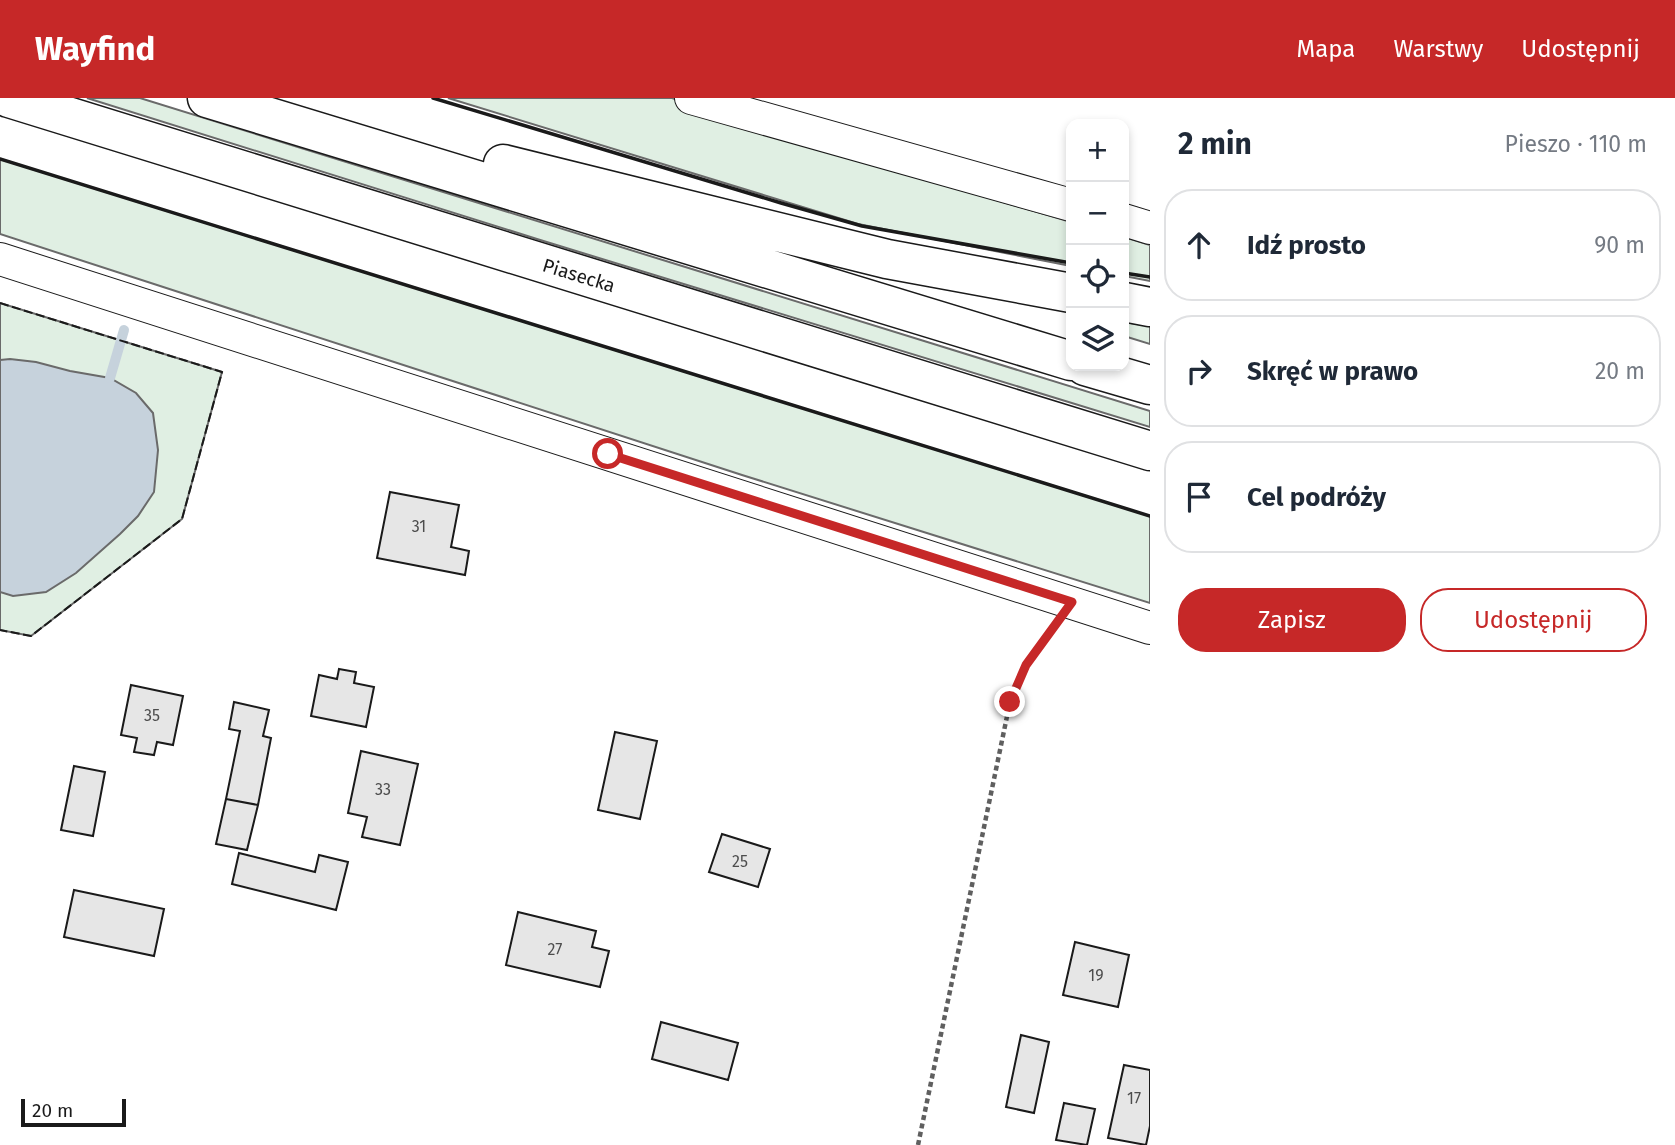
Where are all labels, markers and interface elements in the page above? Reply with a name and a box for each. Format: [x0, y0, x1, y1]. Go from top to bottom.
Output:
text: Wayfind [35, 29, 155, 69]
text: Mapa [1297, 35, 1355, 63]
text: Warstwy [1393, 35, 1483, 63]
text: Udostępnij [1521, 35, 1640, 63]
map controls [1066, 119, 1129, 371]
button: + [1066, 119, 1129, 182]
text: 2 min [1178, 126, 1252, 162]
text: Pieszo · 110 m [1505, 130, 1647, 158]
button: − [1066, 182, 1129, 245]
icon: ahead [1180, 226, 1218, 264]
text: Idź prosto [1247, 230, 1366, 261]
text: 90 m [1594, 231, 1645, 259]
button: locate [1066, 245, 1129, 308]
street label: Piasecka [540, 254, 618, 297]
button: layers [1066, 308, 1129, 371]
icon: right [1180, 352, 1218, 390]
text: Skręć w prawo [1247, 356, 1418, 387]
text: 20 m [1595, 357, 1645, 385]
route start [592, 438, 623, 469]
icon: arrive [1180, 478, 1218, 516]
text: Cel podróży [1247, 482, 1386, 513]
house number: 31 [412, 517, 426, 536]
button: Zapisz [1178, 588, 1406, 652]
button: Udostępnij [1420, 588, 1647, 652]
route end [994, 686, 1025, 717]
house number: 35 [144, 706, 160, 725]
house number: 33 [375, 780, 391, 799]
house number: 25 [732, 852, 748, 871]
house number: 27 [548, 940, 562, 959]
house number: 19 [1088, 966, 1104, 985]
house number: 17 [1127, 1089, 1141, 1108]
scale bar [21, 1096, 126, 1128]
text: 20 m [32, 1099, 73, 1122]

